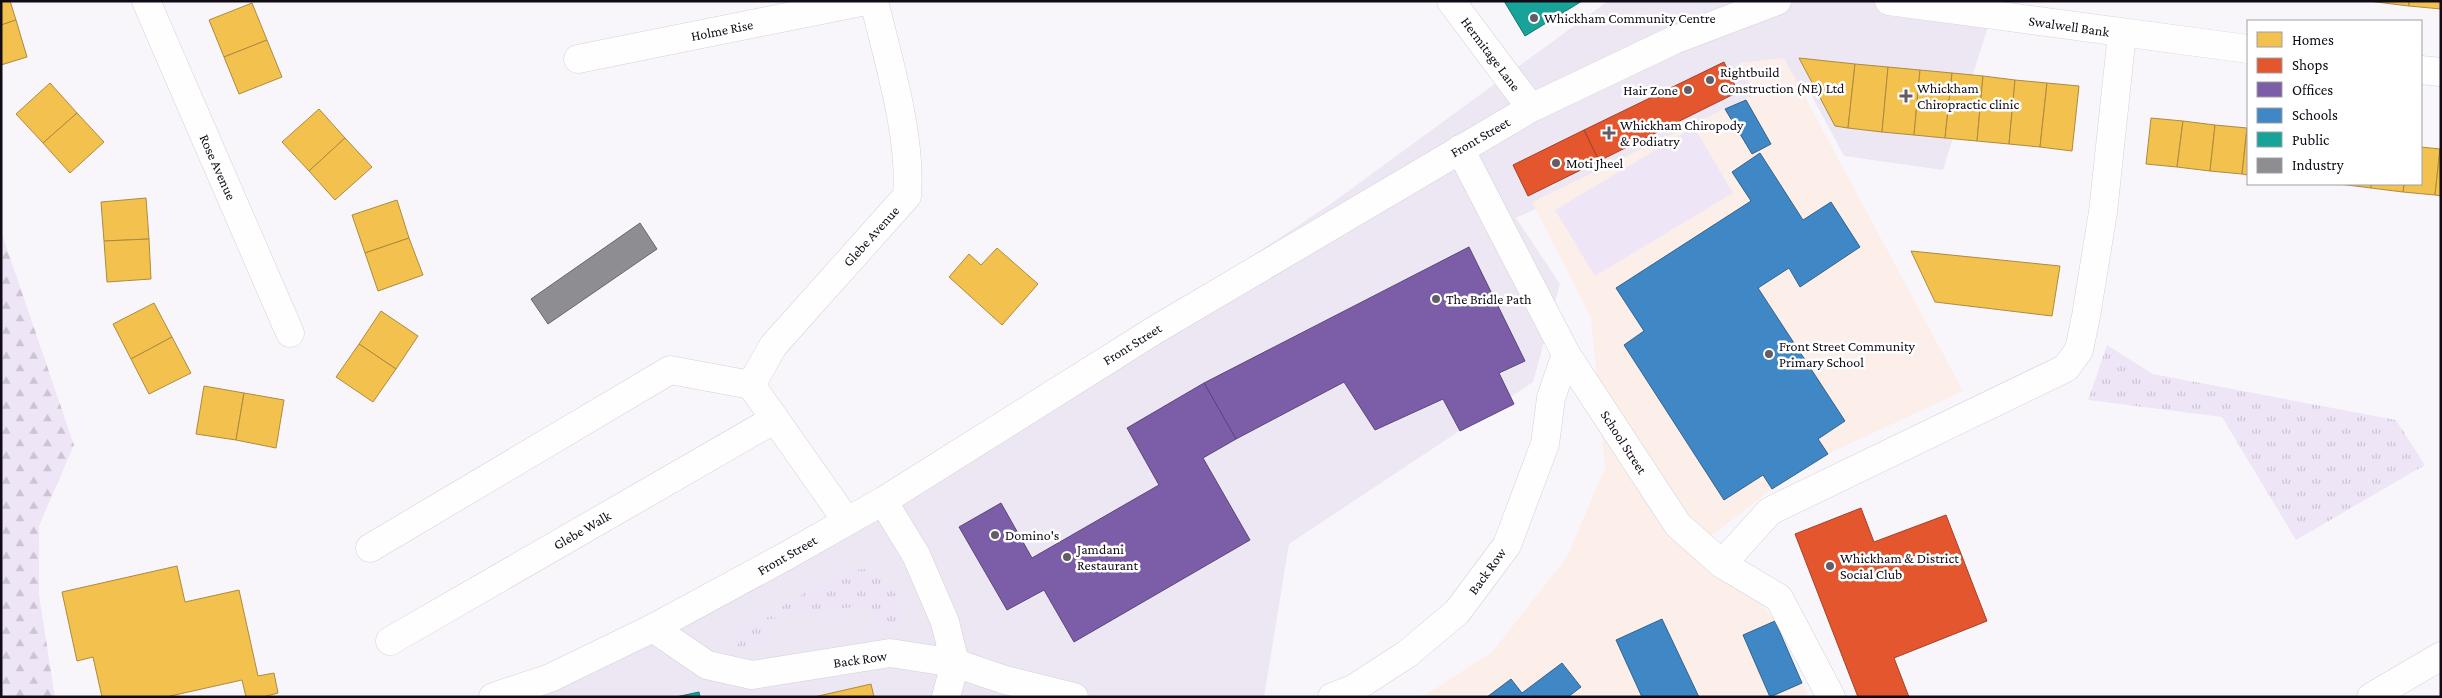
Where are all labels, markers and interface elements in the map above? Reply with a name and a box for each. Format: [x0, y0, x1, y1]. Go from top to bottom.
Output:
place label: Whickham Community Centre [1544, 10, 1716, 26]
marker: Whickham Community Centre [1528, 12, 1540, 24]
street label: Swalwell Bank [2028, 12, 2111, 40]
street label: Hermitage Lane [1458, 14, 1524, 94]
street label: Holme Rise [690, 16, 754, 44]
legend [2247, 20, 2422, 185]
text: Homes [2292, 32, 2334, 48]
text: Shops [2292, 57, 2328, 74]
place label: Rightbuild Construction (NE) Ltd [1720, 64, 1845, 97]
marker: Rightbuild Construction (NE) Ltd [1704, 74, 1716, 86]
place label: Whickham Chiropractic clinic [1917, 80, 2019, 112]
place label: Hair Zone [1623, 82, 1678, 98]
text: Offices [2292, 82, 2333, 98]
marker: Hair Zone [1682, 84, 1694, 96]
marker: Whickham Chiropractic clinic [1899, 89, 1913, 103]
text: Schools [2292, 107, 2338, 123]
street label: Front Street [1447, 113, 1513, 160]
place label: Whickham Chiropody & Podiatry [1620, 117, 1744, 149]
marker: Whickham Chiropody & Podiatry [1602, 126, 1616, 140]
street label: Rose Avenue [196, 132, 240, 202]
text: Public [2292, 132, 2330, 148]
place label: Moti Jheel [1566, 155, 1624, 171]
marker: Moti Jheel [1550, 157, 1562, 169]
text: Industry [2292, 157, 2344, 174]
street label: Glebe Avenue [840, 202, 902, 270]
place label: The Bridle Path [1446, 291, 1532, 307]
marker: The Bridle Path [1430, 293, 1442, 305]
street label: Front Street [1100, 320, 1165, 368]
place label: Front Street Community Primary School [1779, 338, 1915, 370]
marker: Front Street Community Primary School [1763, 348, 1775, 360]
street label: School Street [1597, 407, 1651, 477]
street label: Glebe Walk [550, 507, 614, 553]
place label: Domino's [1005, 527, 1059, 543]
marker: Domino's [989, 529, 1001, 541]
street label: Front Street [754, 531, 820, 578]
place label: Jamdani Restaurant [1075, 541, 1138, 573]
street label: Back Row [1465, 544, 1510, 598]
place label: Whickham & District Social Club [1840, 550, 1959, 582]
marker: Jamdani Restaurant [1061, 551, 1073, 563]
marker: Whickham & District Social Club [1824, 560, 1836, 572]
street label: Back Row [832, 647, 889, 671]

